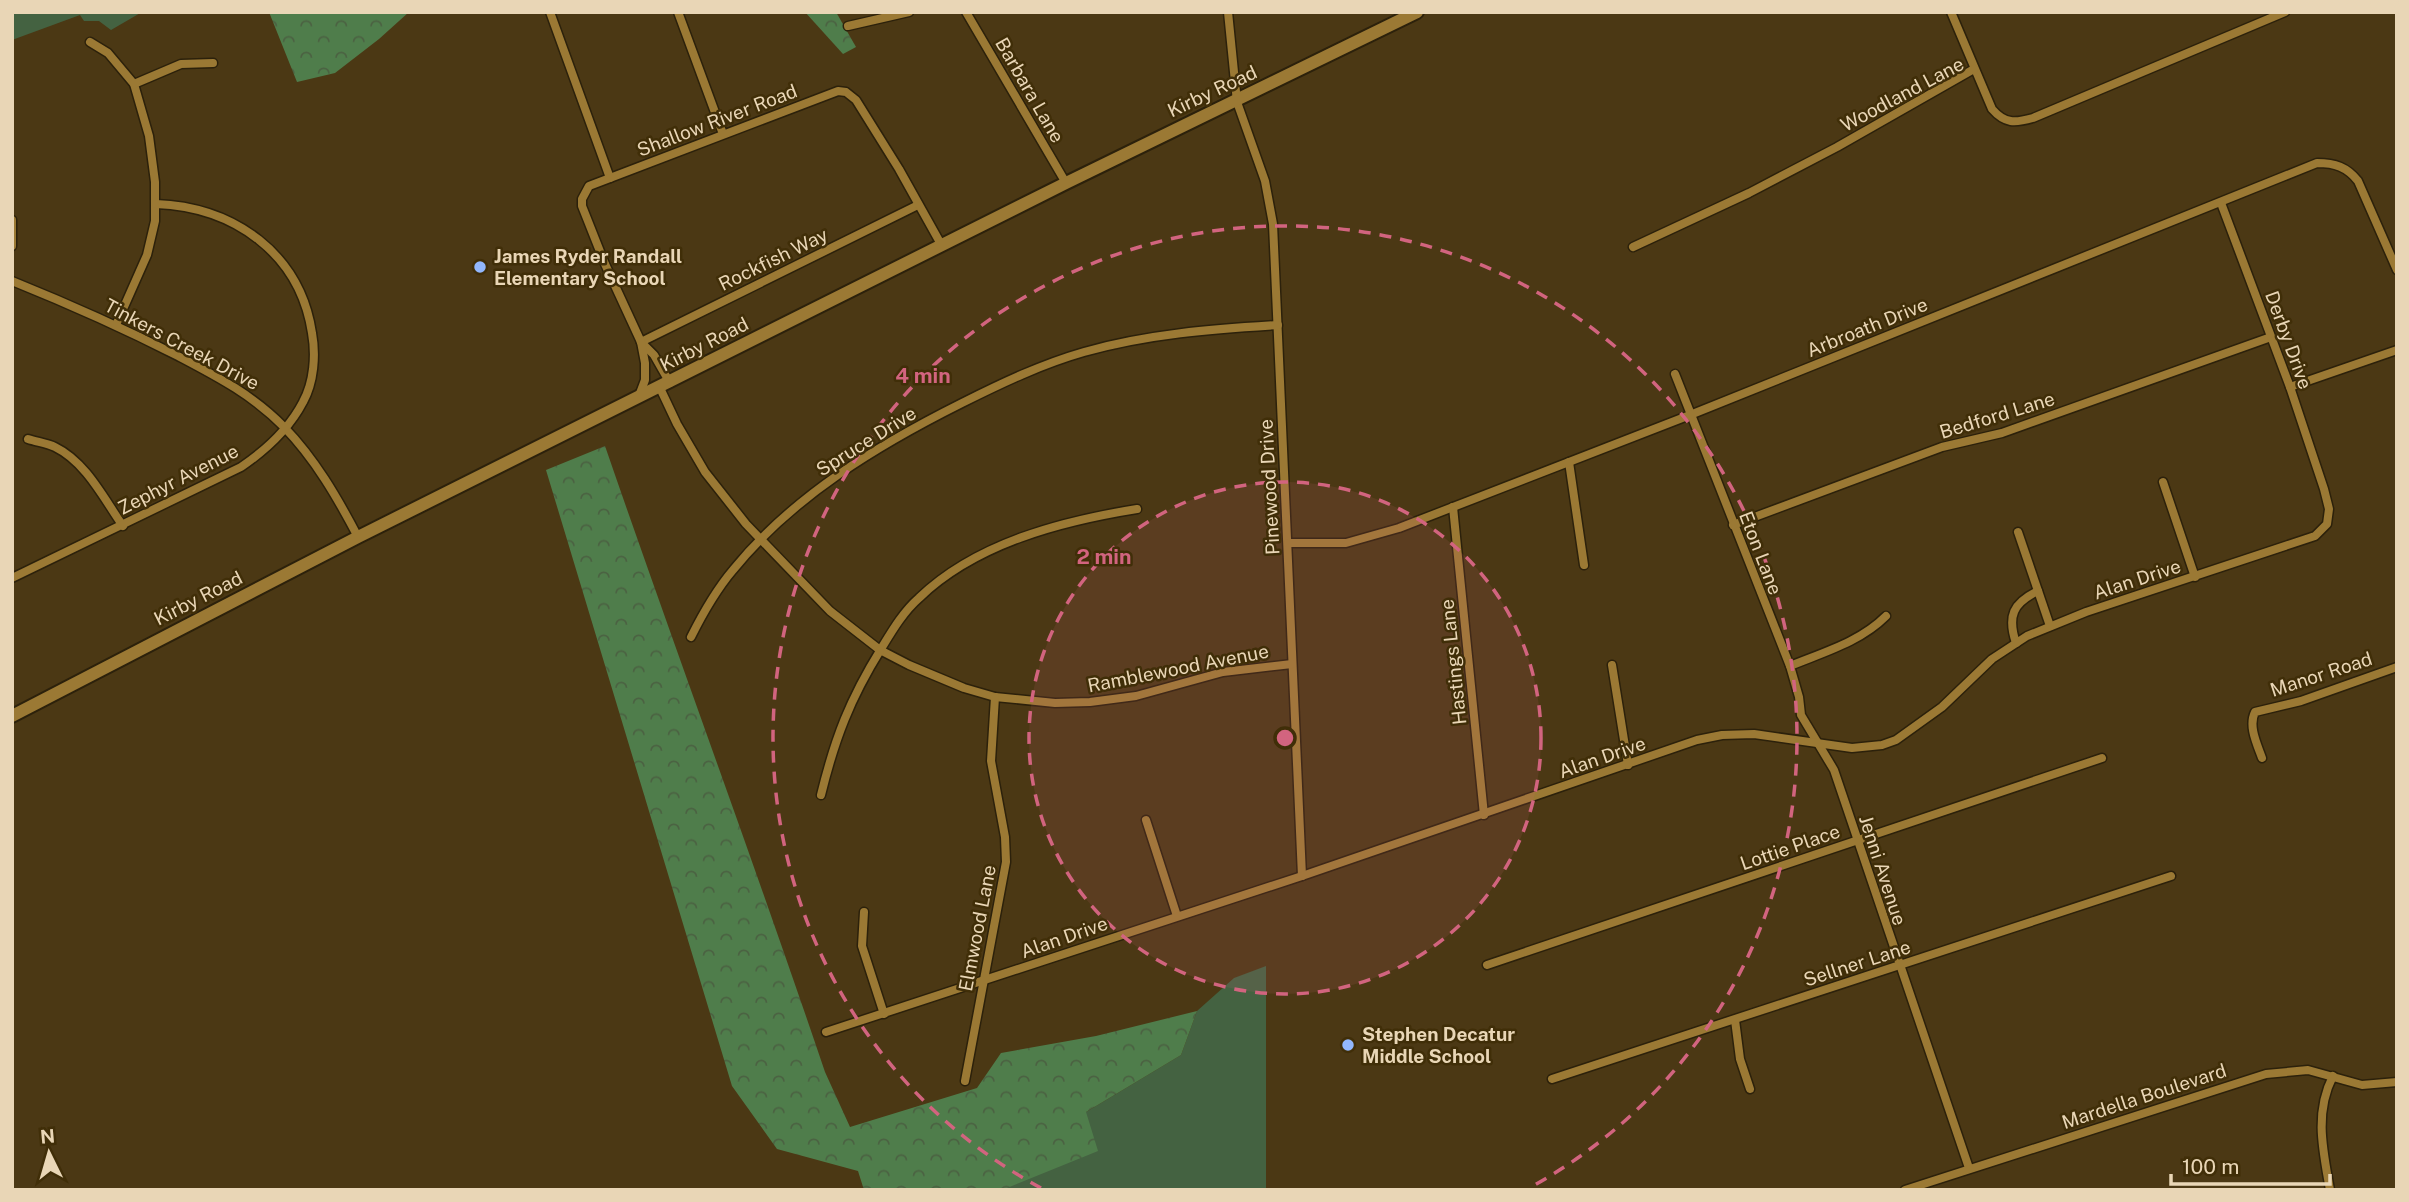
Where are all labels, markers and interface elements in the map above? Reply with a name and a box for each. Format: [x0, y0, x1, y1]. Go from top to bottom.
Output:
street label: Barbara Lane [991, 34, 1069, 146]
street label: Woodland Lane [1837, 52, 1967, 136]
street label: Kirby Road [1164, 61, 1260, 121]
street label: Shallow River Road [634, 79, 800, 161]
street label: Rockfish Way [715, 223, 831, 295]
place label: James Ryder Randall Elementary School [494, 245, 682, 289]
marker: James Ryder Randall Elementary School [472, 259, 488, 275]
street label: Derby Drive [2261, 288, 2317, 392]
street label: Arbroath Drive [1803, 293, 1931, 361]
street label: Tinkers Creek Drive [101, 294, 263, 394]
street label: Kirby Road [656, 312, 752, 376]
text: 4 min [895, 363, 951, 388]
street label: Bedford Lane [1937, 387, 2057, 443]
street label: Spruce Drive [812, 402, 920, 480]
street label: Pinewood Drive [1254, 418, 1284, 556]
street label: Zephyr Avenue [114, 439, 242, 519]
street label: Eton Lane [1735, 508, 1787, 598]
text: 2 min [1076, 544, 1132, 569]
street label: Alan Drive [2090, 555, 2184, 603]
street label: Kirby Road [150, 566, 246, 630]
street label: Hastings Lane [1435, 598, 1471, 726]
street label: Ramblewood Avenue [1085, 640, 1271, 696]
street label: Manor Road [2267, 647, 2375, 701]
centre of rings [1273, 726, 1297, 750]
street label: Alan Drive [1556, 732, 1648, 782]
street label: Jenni Avenue [1855, 812, 1911, 928]
street label: Lottie Place [1737, 820, 1843, 874]
street label: Elmwood Lane [954, 863, 1000, 993]
street label: Alan Drive [1018, 912, 1110, 962]
street label: Sellner Lane [1801, 935, 1913, 991]
place label: Stephen Decatur Middle School [1362, 1023, 1515, 1067]
marker: Stephen Decatur Middle School [1340, 1037, 1356, 1053]
street label: Mardella Boulevard [2059, 1059, 2229, 1133]
north arrow [14, 1118, 84, 1188]
text: N [39, 1124, 56, 1148]
scale bar [2171, 1142, 2330, 1186]
text: 100 m [2182, 1154, 2239, 1179]

